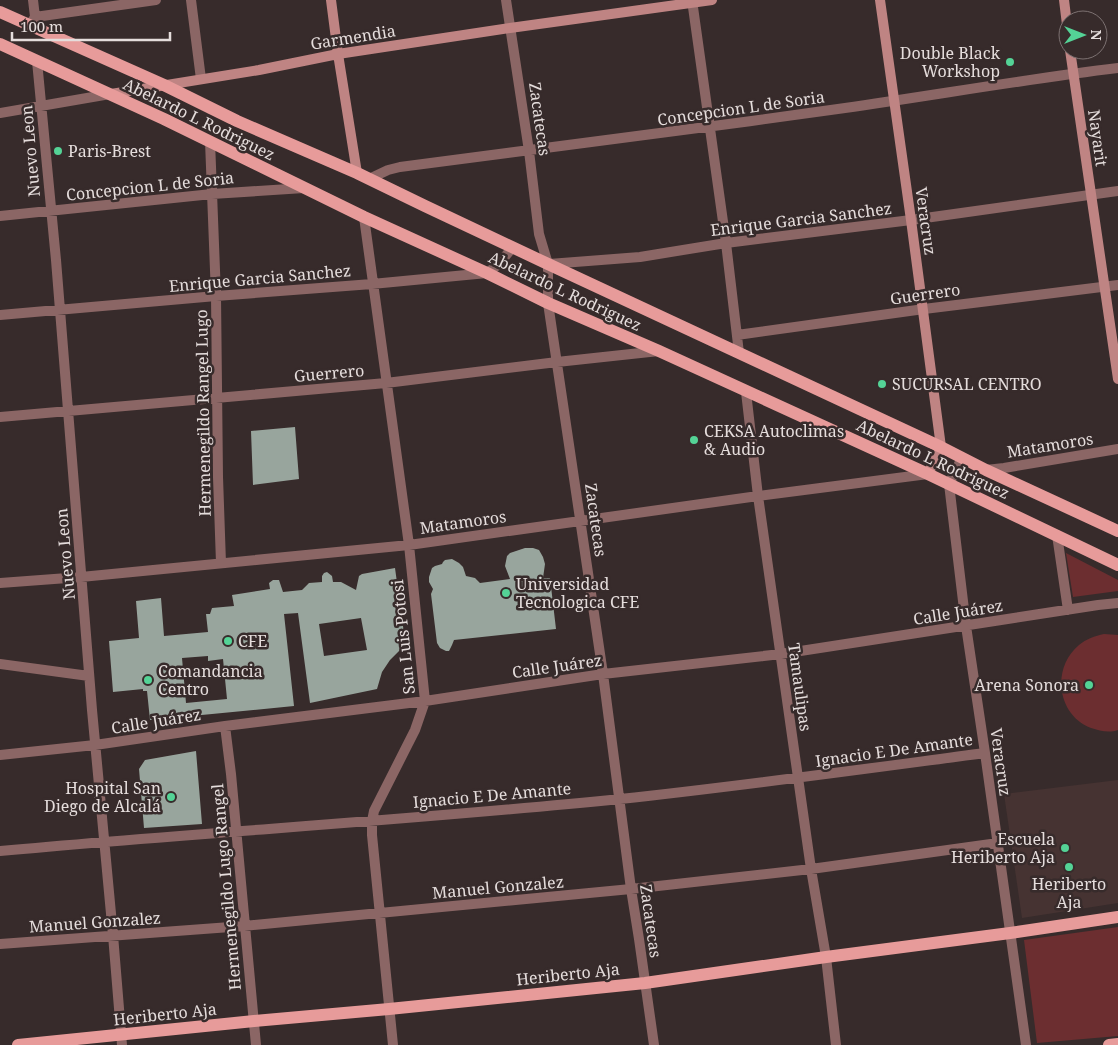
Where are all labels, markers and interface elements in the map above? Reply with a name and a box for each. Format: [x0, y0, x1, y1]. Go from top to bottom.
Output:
scale bar [12, 10, 170, 42]
north arrow [1058, 10, 1108, 60]
text: 100 m [20, 16, 63, 36]
street label: Garmendia [309, 19, 397, 55]
text: N [1087, 29, 1106, 41]
place label: Double Black Workshop [900, 42, 1001, 82]
marker: Double Black Workshop [1004, 56, 1016, 68]
street label: Abelardo L Rodriguez [119, 73, 279, 165]
street label: Zacatecas [524, 81, 556, 157]
street label: Concepcion L de Soria [656, 85, 826, 131]
street label: Nuevo Leon [15, 104, 45, 198]
street label: Nayarit [1083, 108, 1113, 168]
place label: Paris-Brest [68, 140, 151, 162]
marker: Paris-Brest [52, 145, 64, 157]
street label: Concepcion L de Soria [65, 166, 235, 206]
street label: Veracruz [910, 186, 942, 256]
street label: Enrique Garcia Sanchez [709, 197, 893, 241]
street label: Abelardo L Rodriguez [485, 246, 645, 336]
street label: Enrique Garcia Sanchez [168, 259, 352, 297]
street label: Guerrero [889, 278, 961, 310]
street label: Hermenegildo Rangel Lugo [190, 309, 216, 517]
street label: Guerrero [293, 359, 365, 387]
place label: SUCURSAL CENTRO [892, 373, 1042, 395]
marker: SUCURSAL CENTRO [876, 378, 888, 390]
street label: Abelardo L Rodriguez [853, 414, 1013, 504]
place label: CEKSA Autoclimas & Audio [704, 420, 844, 460]
street label: Matamoros [1005, 427, 1095, 463]
marker: CEKSA Autoclimas & Audio [688, 434, 700, 446]
street label: Zacatecas [580, 482, 612, 558]
street label: Matamoros [418, 505, 508, 539]
street label: Nuevo Leon [50, 507, 80, 601]
place label: Universidad Tecnologica CFE [516, 573, 639, 613]
street label: San Luis Potosi [386, 579, 420, 695]
marker: Universidad Tecnologica CFE [500, 587, 512, 599]
street label: Calle Juárez [912, 594, 1004, 630]
place label: CFE [238, 630, 267, 652]
marker: CFE [222, 635, 234, 647]
street label: Tamaulipas [783, 642, 817, 732]
street label: Calle Juárez [511, 649, 603, 683]
place label: Comandancia Centro [158, 660, 263, 700]
marker: Comandancia Centro [142, 674, 154, 686]
place label: Arena Sonora [974, 674, 1079, 696]
marker: Arena Sonora [1083, 679, 1095, 691]
street label: Calle Juárez [110, 703, 202, 739]
street label: Veracruz [985, 727, 1017, 797]
street label: Ignacio E De Amante [814, 728, 974, 772]
place label: Hospital San Diego de Alcalá [44, 777, 161, 817]
street label: Ignacio E De Amante [412, 777, 572, 813]
street label: Hermenegildo Lugo Rangel [206, 783, 246, 991]
marker: Hospital San Diego de Alcalá [165, 791, 177, 803]
place label: Escuela Heriberto Aja [951, 828, 1055, 868]
marker: Escuela Heriberto Aja [1059, 842, 1071, 854]
marker: Heriberto Aja [1063, 861, 1075, 873]
street label: Manuel Gonzalez [431, 870, 565, 904]
place label: Heriberto Aja [1032, 873, 1106, 913]
street label: Zacatecas [635, 883, 667, 959]
street label: Manuel Gonzalez [28, 906, 162, 938]
street label: Heriberto Aja [515, 958, 621, 990]
street label: Heriberto Aja [112, 998, 218, 1030]

